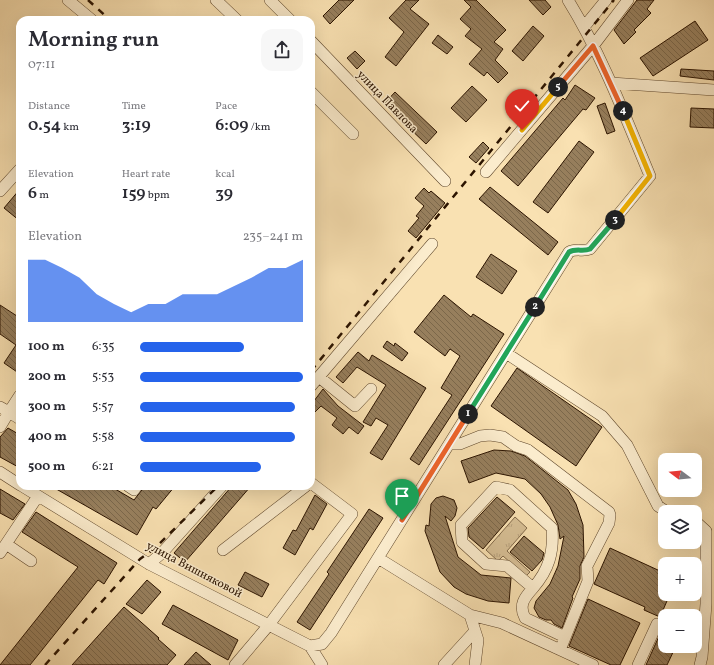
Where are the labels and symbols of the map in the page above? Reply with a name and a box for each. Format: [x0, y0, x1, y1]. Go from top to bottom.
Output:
street label: улица Павлова [353, 67, 421, 137]
pin: 5 [548, 77, 568, 97]
pin [505, 89, 539, 130]
pin: 4 [613, 101, 633, 121]
pin: 3 [605, 210, 625, 230]
pin: 2 [525, 297, 545, 317]
pin: 1 [458, 404, 478, 424]
north arrow [658, 453, 702, 497]
pin [385, 479, 419, 520]
street label: улица Вишняковой [143, 538, 245, 602]

